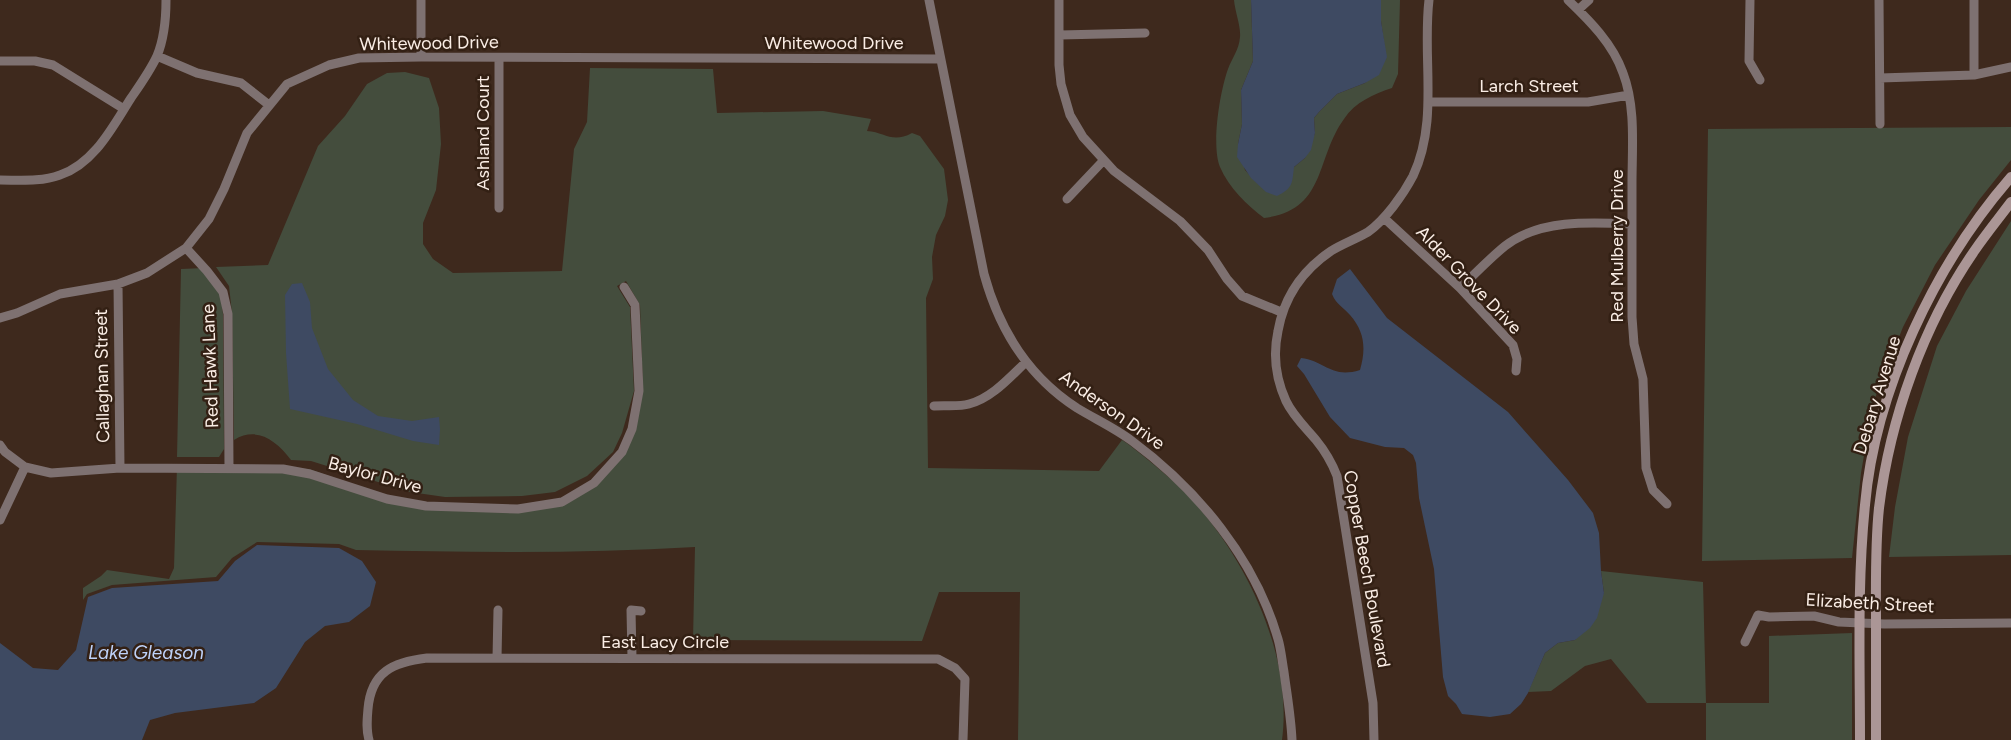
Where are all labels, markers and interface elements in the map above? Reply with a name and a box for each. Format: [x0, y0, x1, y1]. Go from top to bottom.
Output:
street label: Whitewood Drive [359, 31, 499, 55]
street label: Whitewood Drive [764, 32, 904, 54]
street label: Ashland Court [472, 75, 494, 191]
street label: Larch Street [1479, 75, 1579, 97]
street label: Red Mulberry Drive [1606, 169, 1628, 323]
street label: Alder Grove Drive [1412, 221, 1526, 339]
street label: Red Hawk Lane [197, 303, 223, 429]
street label: Callaghan Street [90, 309, 114, 443]
street label: Debary Avenue [1849, 333, 1906, 457]
street label: Anderson Drive [1055, 366, 1169, 455]
street label: Baylor Drive [326, 452, 424, 498]
street label: Copper Beech Boulevard [1339, 469, 1395, 669]
street label: Elizabeth Street [1805, 589, 1935, 617]
street label: East Lacy Circle [601, 631, 729, 653]
water label: Lake Gleason [88, 641, 204, 664]

